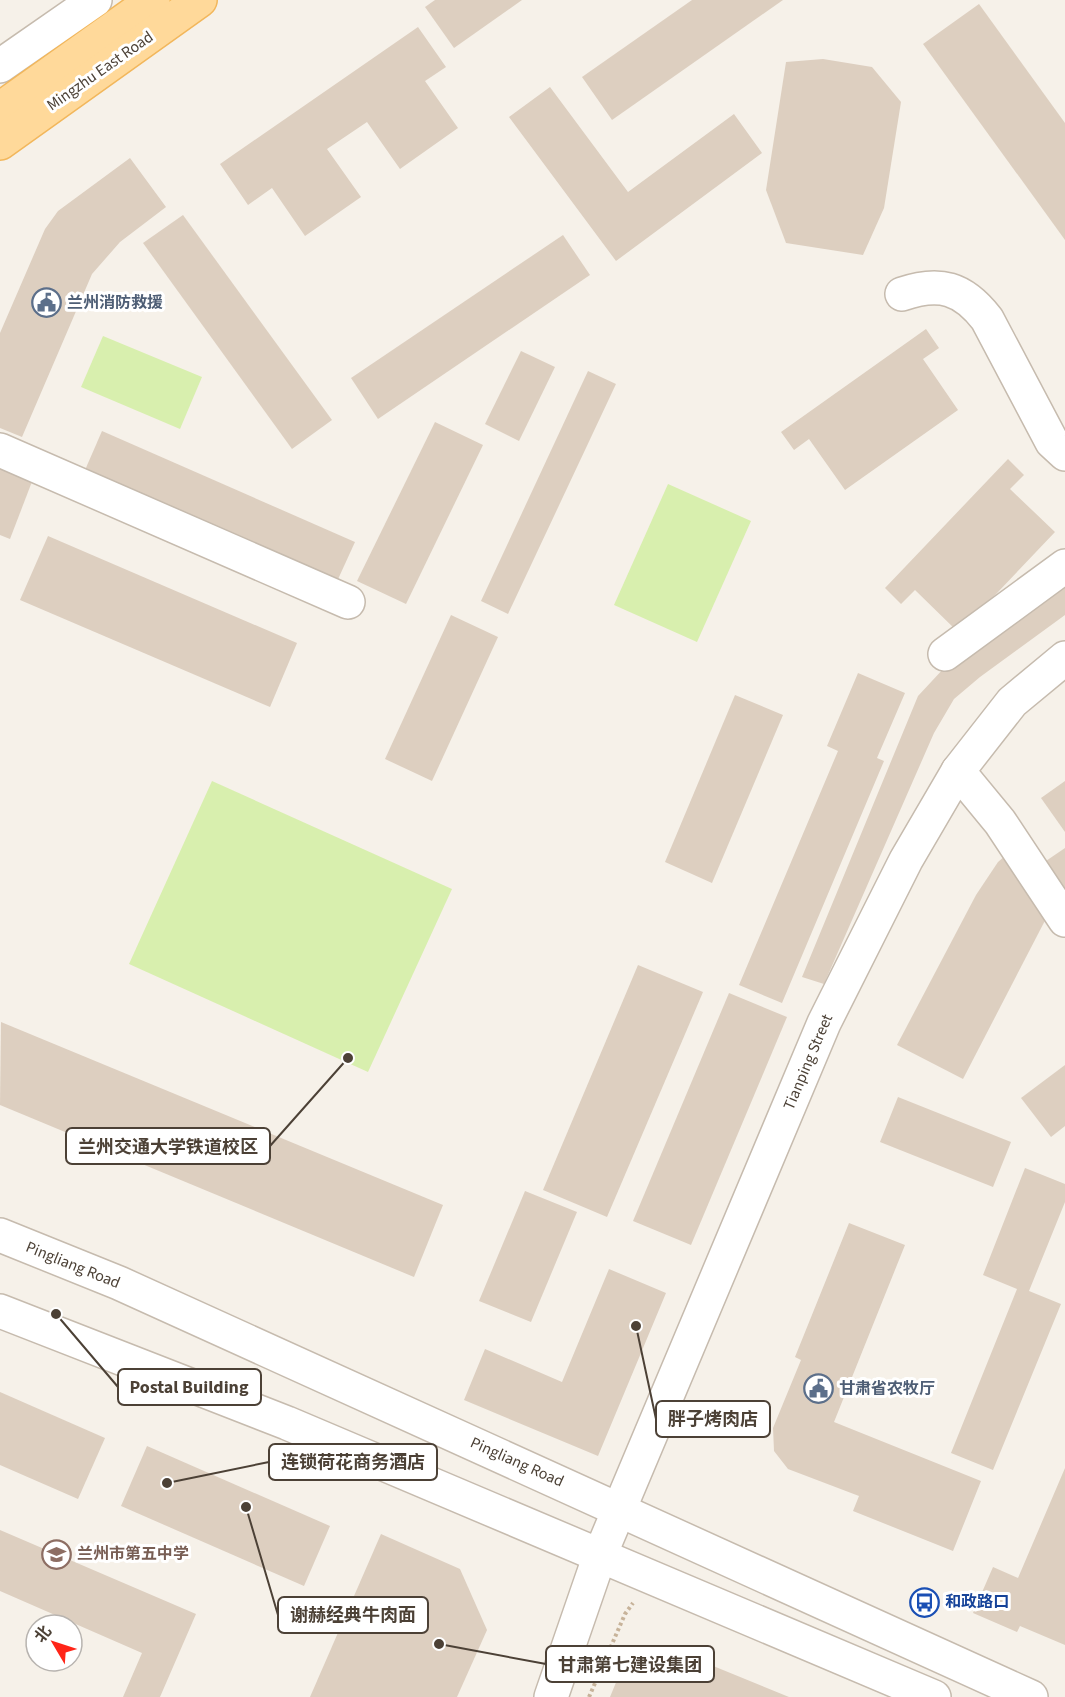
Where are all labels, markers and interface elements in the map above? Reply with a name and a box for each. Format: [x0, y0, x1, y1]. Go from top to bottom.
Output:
street label: Mingzhu East Road [42, 26, 158, 116]
public building icon: 兰州消防救援 [30, 287, 62, 319]
place label: 兰州消防救援 [67, 292, 163, 314]
street label: Tianping Street [778, 1010, 838, 1113]
callout: 兰州交通大学铁道校区 [66, 1128, 270, 1164]
text: 兰州交通大学铁道校区 [78, 1135, 258, 1160]
street label: Pingliang Road [22, 1236, 124, 1294]
callout: Postal Building [118, 1369, 261, 1405]
public building icon: 甘肃省农牧厅 [802, 1373, 834, 1405]
text: Postal Building [129, 1375, 249, 1400]
place label: 甘肃省农牧厅 [839, 1378, 935, 1400]
callout: 胖子烤肉店 [656, 1401, 770, 1437]
text: 胖子烤肉店 [668, 1407, 758, 1432]
street label: Pingliang Road [467, 1432, 567, 1492]
callout: 连锁荷花商务酒店 [269, 1444, 437, 1480]
text: 连锁荷花商务酒店 [281, 1450, 425, 1475]
school or university icon: 兰州市第五中学 [40, 1538, 72, 1570]
place label: 兰州市第五中学 [77, 1543, 189, 1565]
bus stop icon: 和政路口 [908, 1586, 940, 1618]
place label: 和政路口 [945, 1591, 1009, 1613]
callout: 谢赫经典牛肉面 [278, 1597, 428, 1633]
text: 谢赫经典牛肉面 [290, 1603, 416, 1628]
north arrow [24, 1613, 84, 1673]
text: 北 [30, 1621, 57, 1647]
callout: 甘肃第七建设集团 [546, 1646, 714, 1682]
text: 甘肃第七建设集团 [558, 1653, 702, 1678]

